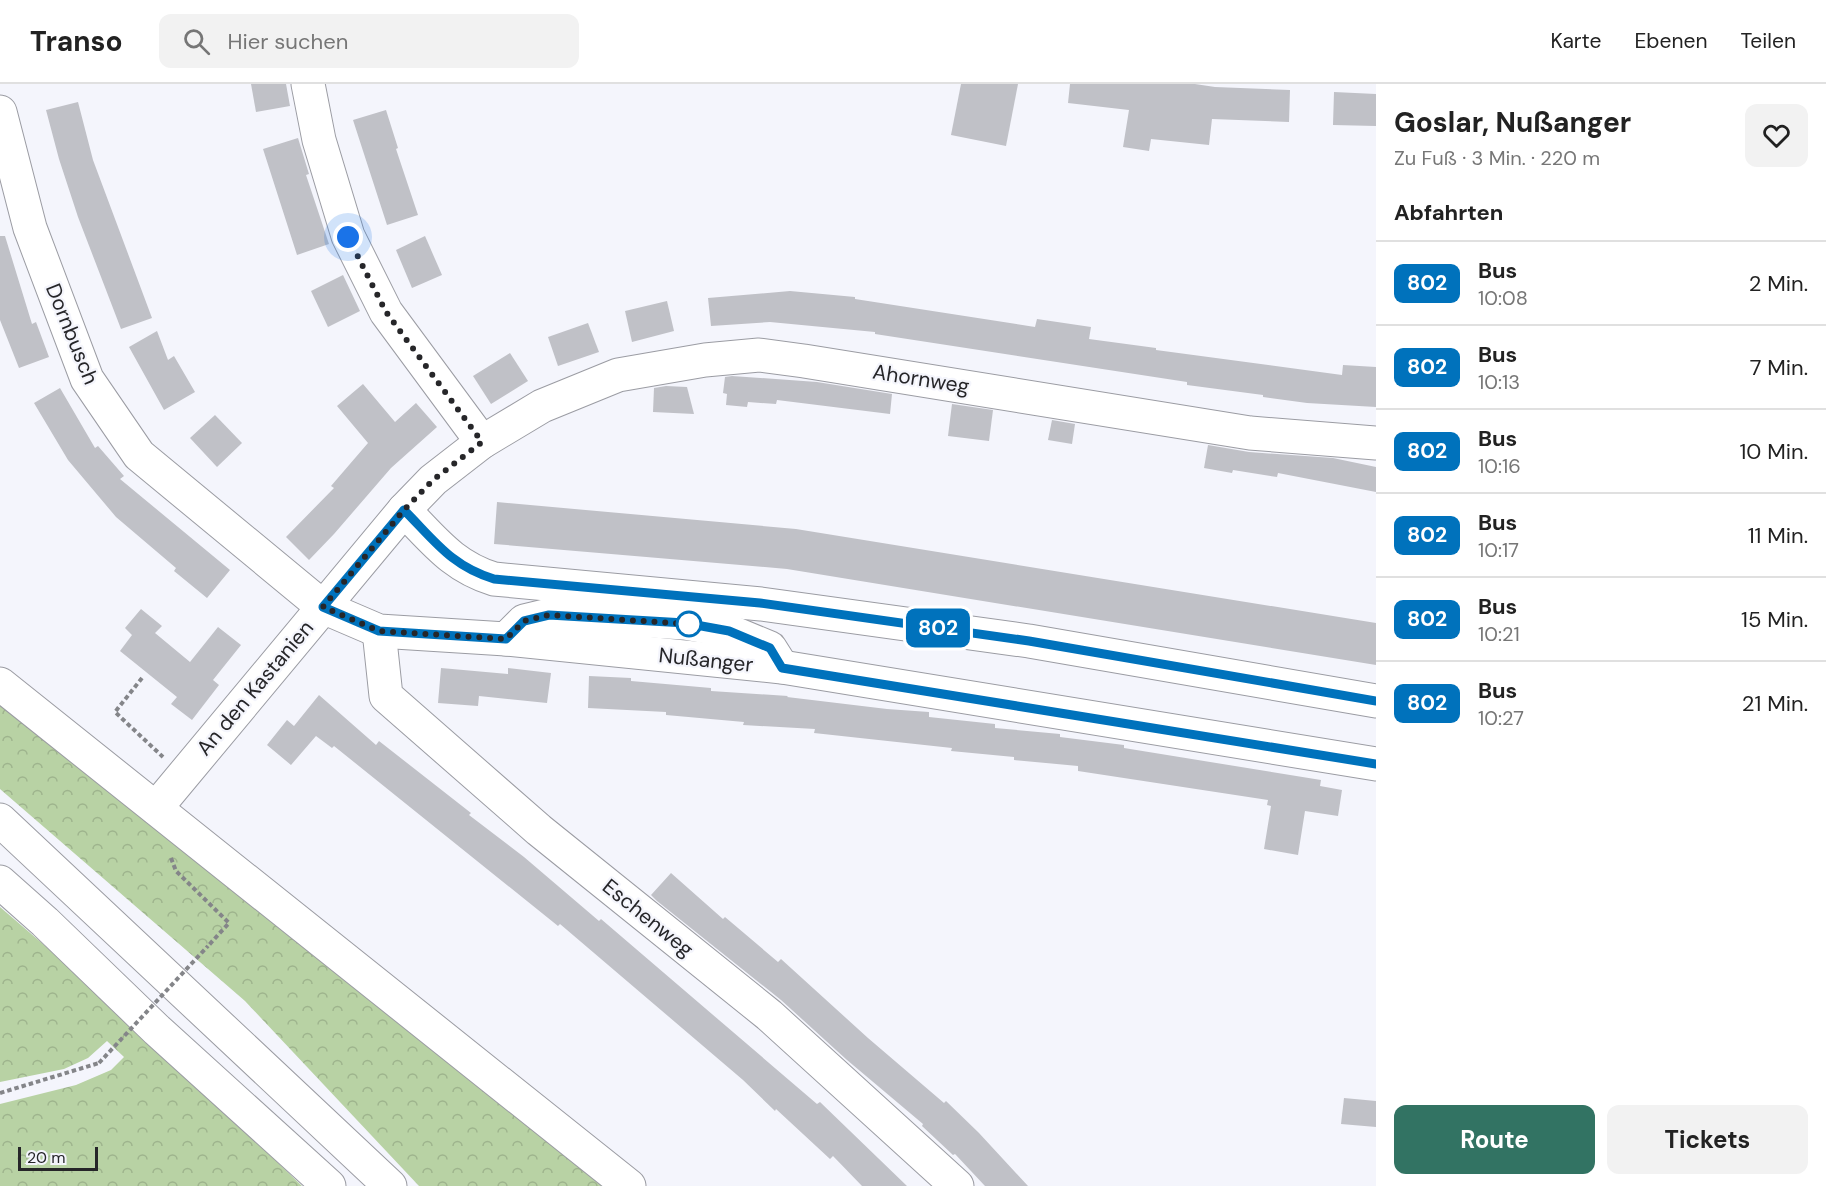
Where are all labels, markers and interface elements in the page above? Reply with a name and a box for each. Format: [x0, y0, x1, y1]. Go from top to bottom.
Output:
search box [159, 14, 579, 68]
text: Transo [30, 23, 123, 60]
icon: search [180, 25, 213, 58]
text: Hier suchen [228, 27, 348, 56]
text: Karte [1551, 27, 1601, 55]
text: Ebenen [1634, 27, 1707, 55]
text: Teilen [1740, 27, 1796, 55]
text: Goslar, Nußanger [1394, 104, 1631, 141]
button: heart [1745, 104, 1808, 167]
text: Zu Fuß · 3 Min. · 220 m [1394, 145, 1600, 171]
text: Abfahrten [1394, 198, 1503, 227]
your location [333, 222, 363, 252]
text: Bus [1478, 256, 1517, 285]
text: 802 [1407, 269, 1447, 297]
text: 2 Min. [1749, 269, 1808, 298]
street label: Dornbusch [39, 279, 105, 389]
text: 10:08 [1478, 285, 1528, 311]
text: Bus [1478, 340, 1517, 369]
text: 802 [1407, 353, 1447, 381]
text: 7 Min. [1750, 353, 1808, 382]
street label: Ahornweg [871, 358, 972, 400]
text: 10:13 [1478, 369, 1520, 395]
text: Bus [1478, 424, 1517, 453]
text: 802 [1407, 437, 1447, 465]
text: 10 Min. [1739, 437, 1808, 466]
text: 10:16 [1478, 453, 1521, 479]
text: Bus [1478, 508, 1517, 537]
text: 802 [1407, 521, 1447, 549]
text: 11 Min. [1748, 521, 1808, 550]
text: 10:17 [1478, 537, 1519, 563]
text: Bus [1478, 592, 1517, 621]
text: 802 [1407, 605, 1447, 633]
text: 15 Min. [1741, 605, 1808, 634]
line badge: 802 [904, 608, 972, 648]
unlabelled marker [676, 611, 702, 637]
text: 802 [918, 614, 958, 642]
street label: An den Kastanien [190, 615, 320, 761]
text: 10:21 [1478, 621, 1520, 647]
street label: Nußanger [657, 641, 755, 679]
text: Bus [1478, 676, 1517, 705]
text: 802 [1407, 689, 1447, 717]
text: 21 Min. [1742, 689, 1808, 718]
text: 10:27 [1478, 705, 1524, 731]
street label: Eschenweg [597, 873, 700, 964]
button: Route [1394, 1105, 1595, 1174]
button: Tickets [1607, 1105, 1808, 1174]
scale bar [18, 1144, 98, 1172]
text: 20 m [27, 1147, 66, 1168]

